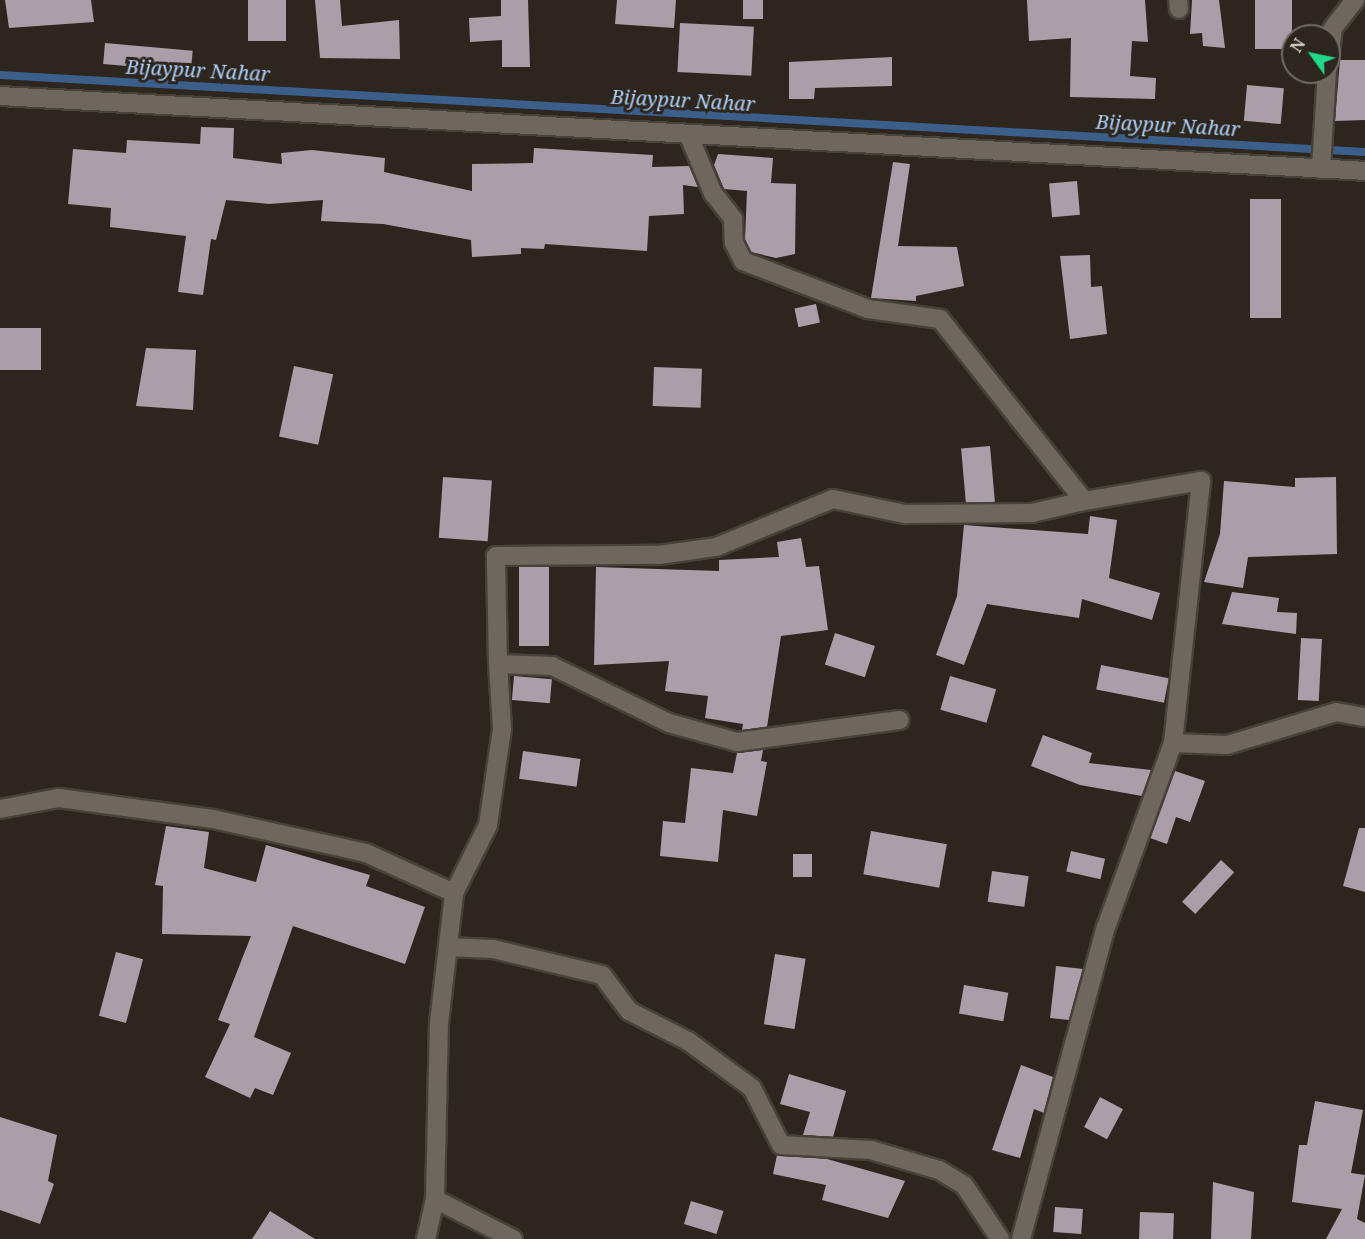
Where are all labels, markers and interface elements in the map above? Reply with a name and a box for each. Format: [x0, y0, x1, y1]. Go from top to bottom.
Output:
north arrow [1281, 24, 1341, 84]
text: N [1285, 34, 1310, 57]
water label: Bijaypur Nahar [125, 54, 271, 86]
water label: Bijaypur Nahar [610, 84, 756, 116]
water label: Bijaypur Nahar [1095, 109, 1241, 141]

